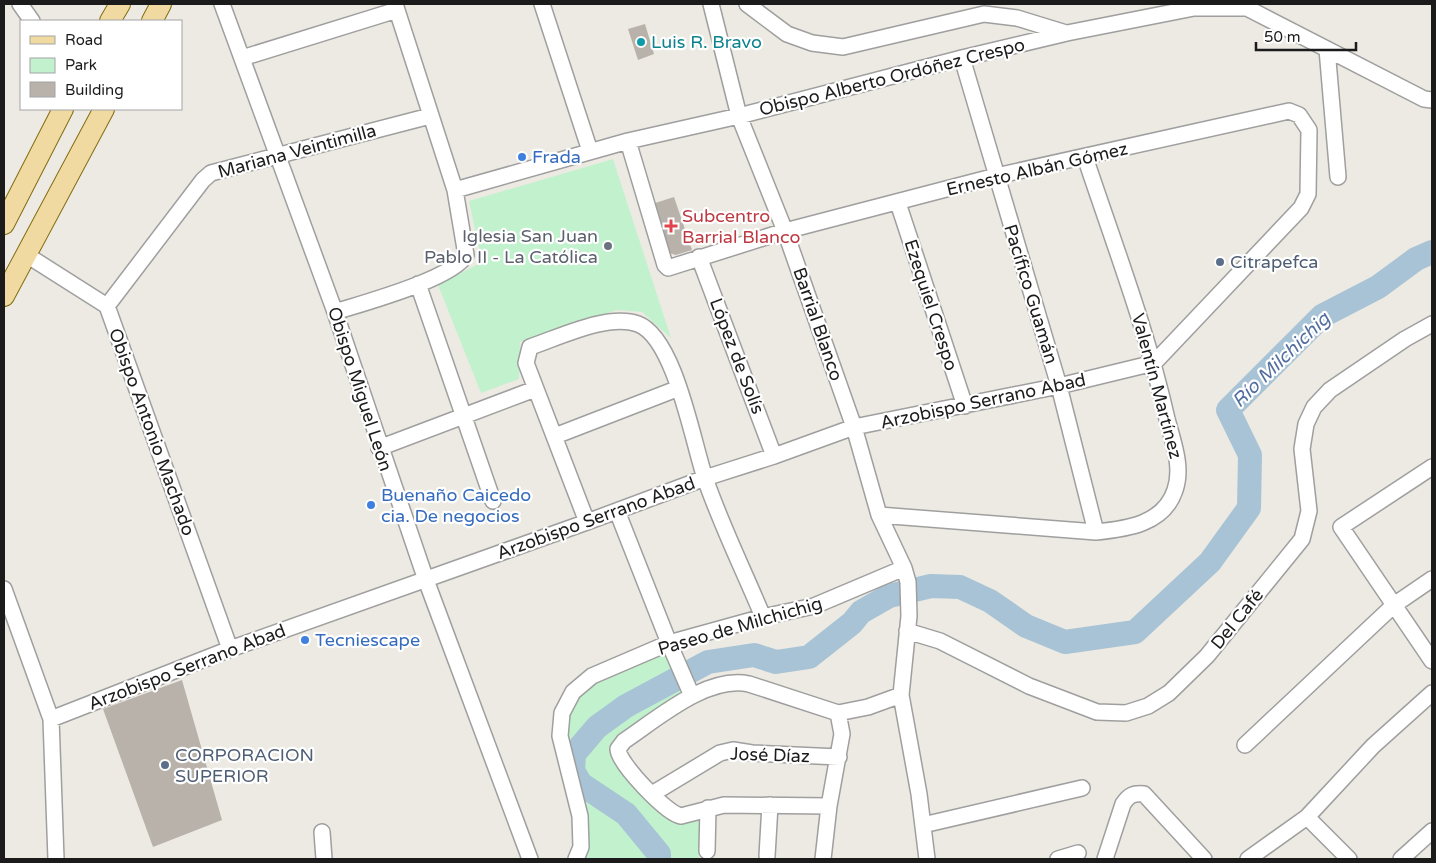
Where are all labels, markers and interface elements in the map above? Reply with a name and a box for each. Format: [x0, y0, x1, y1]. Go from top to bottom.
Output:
legend [20, 20, 182, 110]
scale bar [1256, 20, 1356, 52]
text: 50 m [1264, 28, 1301, 46]
text: Road [65, 31, 103, 49]
place label: Luis R. Bravo [651, 31, 762, 53]
street label: Obispo Alberto Ordóñez Crespo [757, 33, 1027, 121]
marker: Luis R. Bravo [635, 36, 647, 48]
text: Park [65, 56, 97, 74]
text: Building [65, 81, 124, 99]
street label: Mariana Veintimilla [215, 119, 379, 183]
street label: Ernesto Albán Gómez [944, 137, 1130, 201]
place label: Frada [532, 146, 581, 168]
marker: Frada [516, 151, 528, 163]
place label: Subcentro Barrial Blanco [682, 205, 801, 248]
marker: Subcentro Barrial Blanco [664, 219, 678, 233]
street label: Pacífico Guamán [999, 222, 1063, 366]
place label: Iglesia San Juan Pablo II - La Católica [424, 225, 598, 268]
street label: Ezequiel Crespo [899, 236, 963, 374]
marker: Iglesia San Juan Pablo II - La Católica [602, 240, 614, 252]
place label: Citrapefca [1230, 251, 1319, 273]
marker: Citrapefca [1214, 256, 1226, 268]
street label: Barrial Blanco [788, 264, 848, 384]
street label: López de Solís [705, 295, 769, 417]
street label: Obispo Miguel León [323, 304, 397, 474]
water label: Río Milchichig [1228, 307, 1335, 412]
street label: Valentín Martínez [1127, 311, 1187, 461]
street label: Obispo Antonio Machado [104, 325, 200, 539]
street label: Arzobispo Serrano Abad [878, 368, 1088, 434]
street label: Arzobispo Serrano Abad [494, 472, 698, 564]
place label: Buenaño Caicedo cia. De negocios [381, 484, 531, 527]
marker: Buenaño Caicedo cia. De negocios [365, 499, 377, 511]
street label: Del Café [1206, 584, 1268, 654]
street label: Paseo de Milchichig [655, 592, 825, 660]
street label: Arzobispo Serrano Abad [85, 619, 289, 715]
place label: Tecniescape [315, 629, 420, 651]
marker: Tecniescape [299, 634, 311, 646]
street label: José Díaz [730, 743, 810, 767]
place label: CORPORACION SUPERIOR [175, 744, 314, 787]
marker: CORPORACION SUPERIOR [159, 759, 171, 771]

